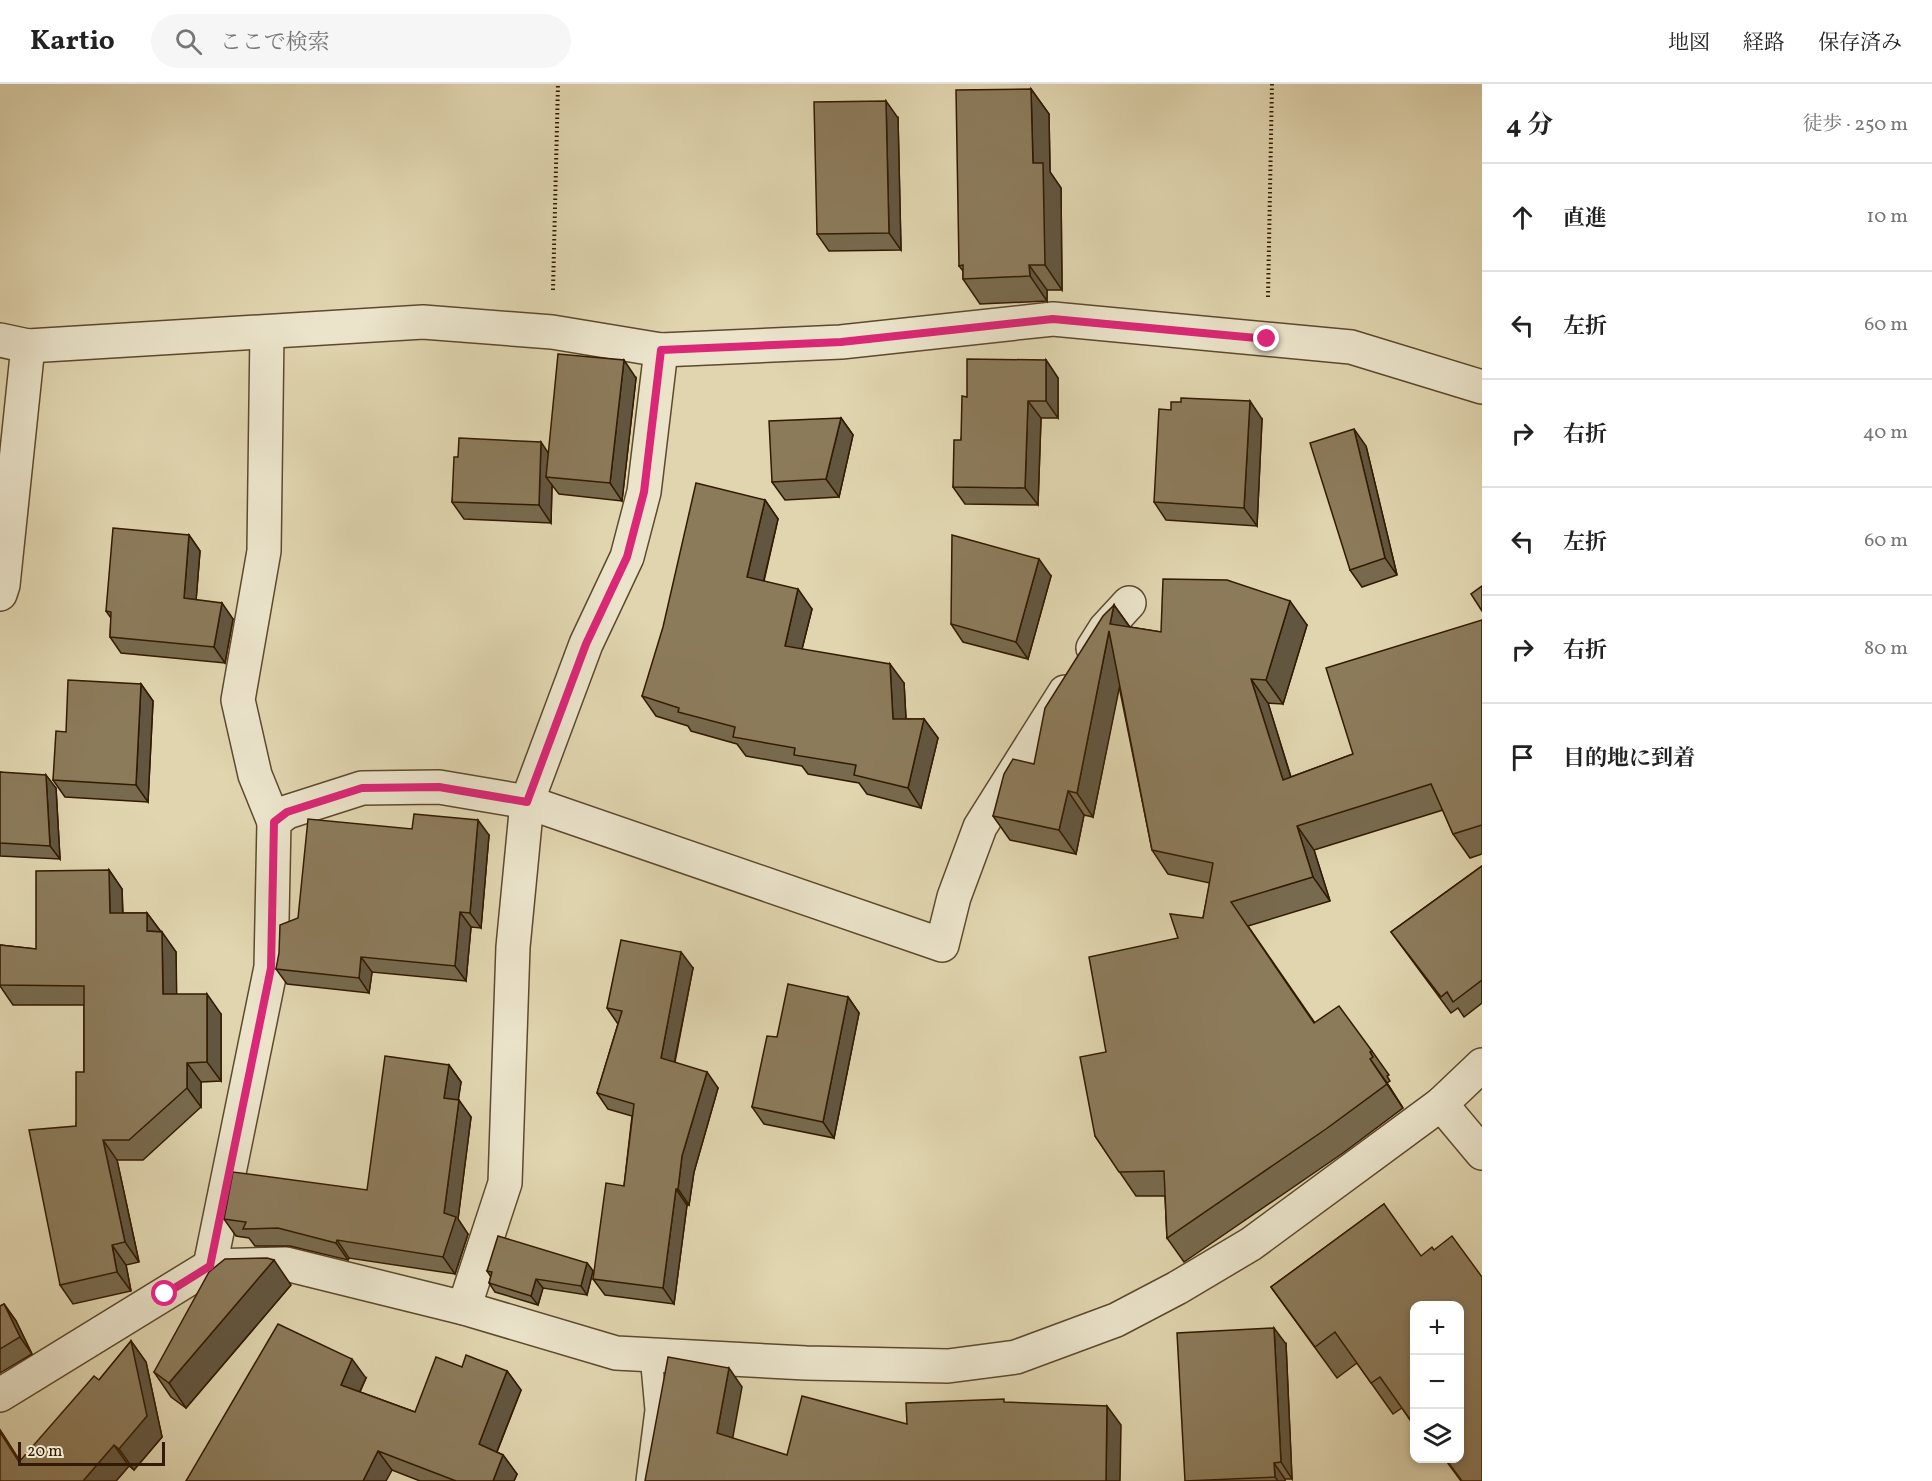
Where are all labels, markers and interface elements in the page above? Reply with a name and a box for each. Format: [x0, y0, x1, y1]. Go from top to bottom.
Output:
search box [151, 14, 571, 68]
text: Kartio [30, 22, 115, 61]
icon: search [172, 25, 205, 58]
text: ここで検索 [220, 28, 330, 59]
text: 地図 [1668, 29, 1710, 58]
text: 経路 [1743, 29, 1785, 58]
text: 保存済み [1818, 29, 1902, 58]
text: 4 分 [1506, 108, 1553, 144]
text: 徒歩 · 250 m [1802, 111, 1908, 139]
icon: ahead [1506, 201, 1539, 234]
text: 10 m [1867, 203, 1908, 231]
text: 直進 [1563, 204, 1607, 235]
icon: left [1506, 309, 1539, 342]
text: 60 m [1864, 311, 1908, 339]
text: 左折 [1563, 312, 1607, 343]
route end [1253, 325, 1279, 351]
icon: right [1506, 417, 1539, 450]
text: 40 m [1863, 419, 1908, 447]
text: 右折 [1563, 420, 1607, 451]
icon: left [1506, 525, 1539, 558]
text: 60 m [1864, 527, 1908, 555]
text: 左折 [1563, 528, 1607, 559]
icon: right [1506, 633, 1539, 666]
text: 80 m [1864, 635, 1908, 663]
text: 右折 [1563, 636, 1607, 667]
icon: arrive [1506, 741, 1539, 774]
text: 目的地に到着 [1563, 744, 1695, 775]
route start [151, 1280, 177, 1306]
map controls [1410, 1301, 1464, 1463]
button: + [1410, 1301, 1464, 1355]
button: − [1410, 1355, 1464, 1409]
button: layers [1410, 1409, 1464, 1463]
scale bar [18, 1439, 165, 1466]
text: 20 m [27, 1441, 62, 1463]

